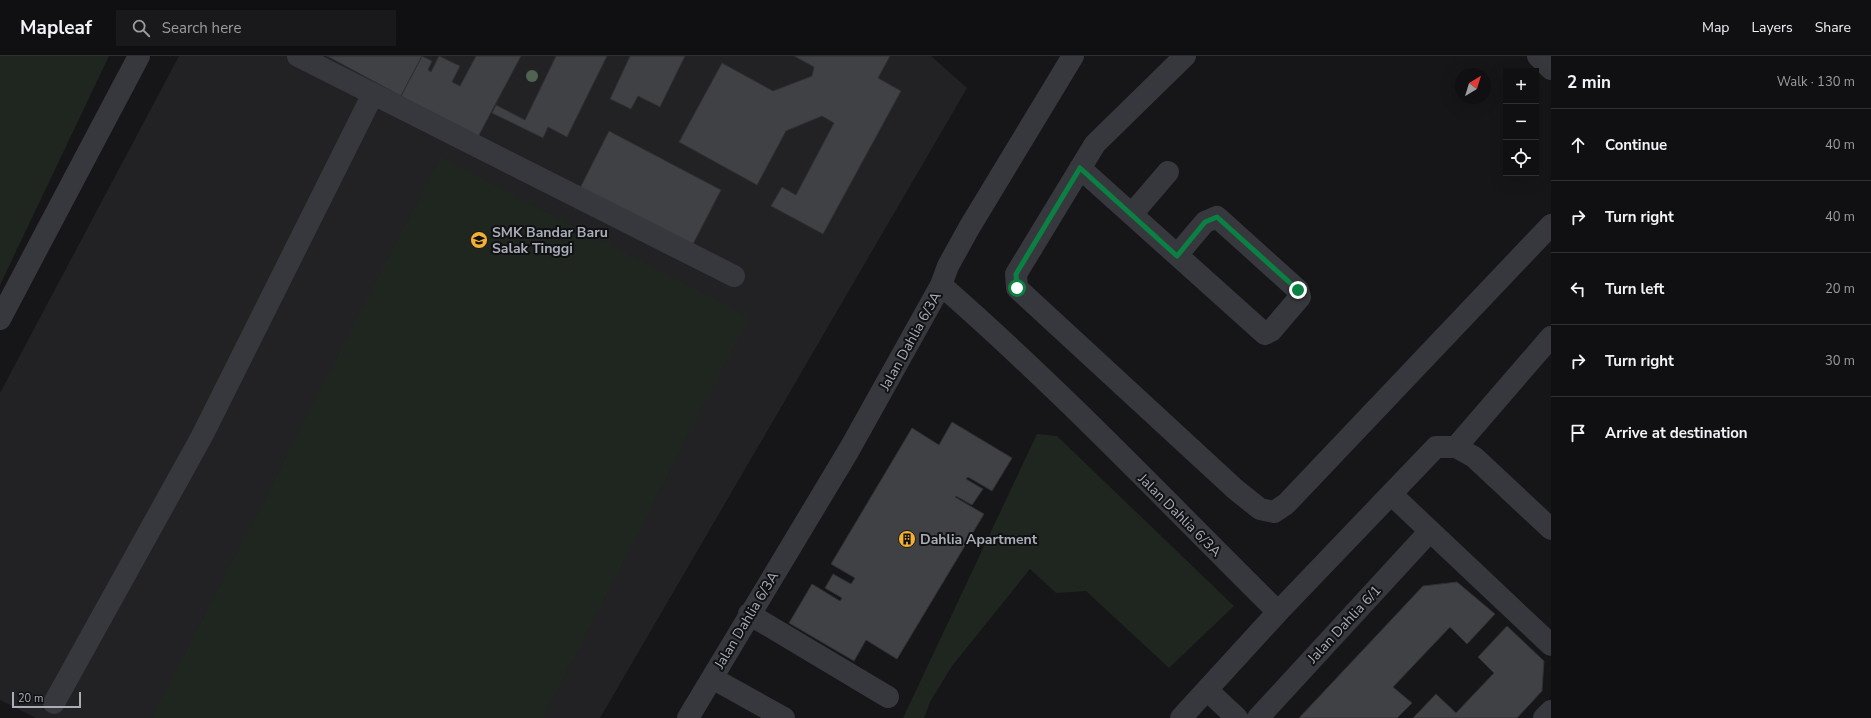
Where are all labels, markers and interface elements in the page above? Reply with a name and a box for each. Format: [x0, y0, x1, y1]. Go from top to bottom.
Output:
search box [116, 10, 396, 46]
text: Mapleaf [20, 15, 92, 41]
icon: search [130, 17, 152, 39]
text: Search here [162, 18, 241, 38]
text: Map [1702, 18, 1729, 37]
text: Layers [1751, 18, 1793, 37]
text: Share [1815, 18, 1851, 37]
north arrow [1455, 68, 1491, 104]
map controls [1503, 68, 1539, 176]
button: + [1503, 68, 1539, 104]
text: 2 min [1567, 71, 1611, 94]
text: Walk · 130 m [1777, 73, 1855, 91]
button: − [1503, 104, 1539, 140]
icon: ahead [1567, 134, 1589, 156]
text: Continue [1605, 135, 1667, 155]
text: 40 m [1825, 136, 1855, 154]
button: locate [1503, 140, 1539, 176]
icon: right [1567, 206, 1589, 228]
text: Turn right [1605, 207, 1674, 227]
text: 40 m [1825, 208, 1855, 226]
place label: SMK Bandar Baru Salak Tinggi [492, 223, 608, 258]
school or university icon: SMK Bandar Baru Salak Tinggi [469, 230, 489, 250]
icon: left [1567, 278, 1589, 300]
route start [1008, 279, 1026, 297]
text: Turn left [1605, 279, 1664, 299]
text: 20 m [1825, 280, 1855, 298]
route end [1289, 281, 1307, 299]
street label: Jalan Dahlia 6/3A [875, 288, 945, 395]
icon: right [1567, 350, 1589, 372]
text: Turn right [1605, 351, 1674, 371]
text: 30 m [1825, 352, 1855, 370]
icon: arrive [1567, 422, 1589, 444]
text: Arrive at destination [1605, 423, 1748, 443]
street label: Jalan Dahlia 6/3A [1133, 469, 1225, 561]
building icon: Dahlia Apartment [897, 529, 917, 549]
place label: Dahlia Apartment [920, 530, 1038, 549]
street label: Jalan Dahlia 6/3A [709, 568, 783, 673]
street label: Jalan Dahlia 6/1 [1303, 581, 1385, 668]
scale bar [12, 690, 81, 709]
text: 20 m [18, 691, 43, 706]

